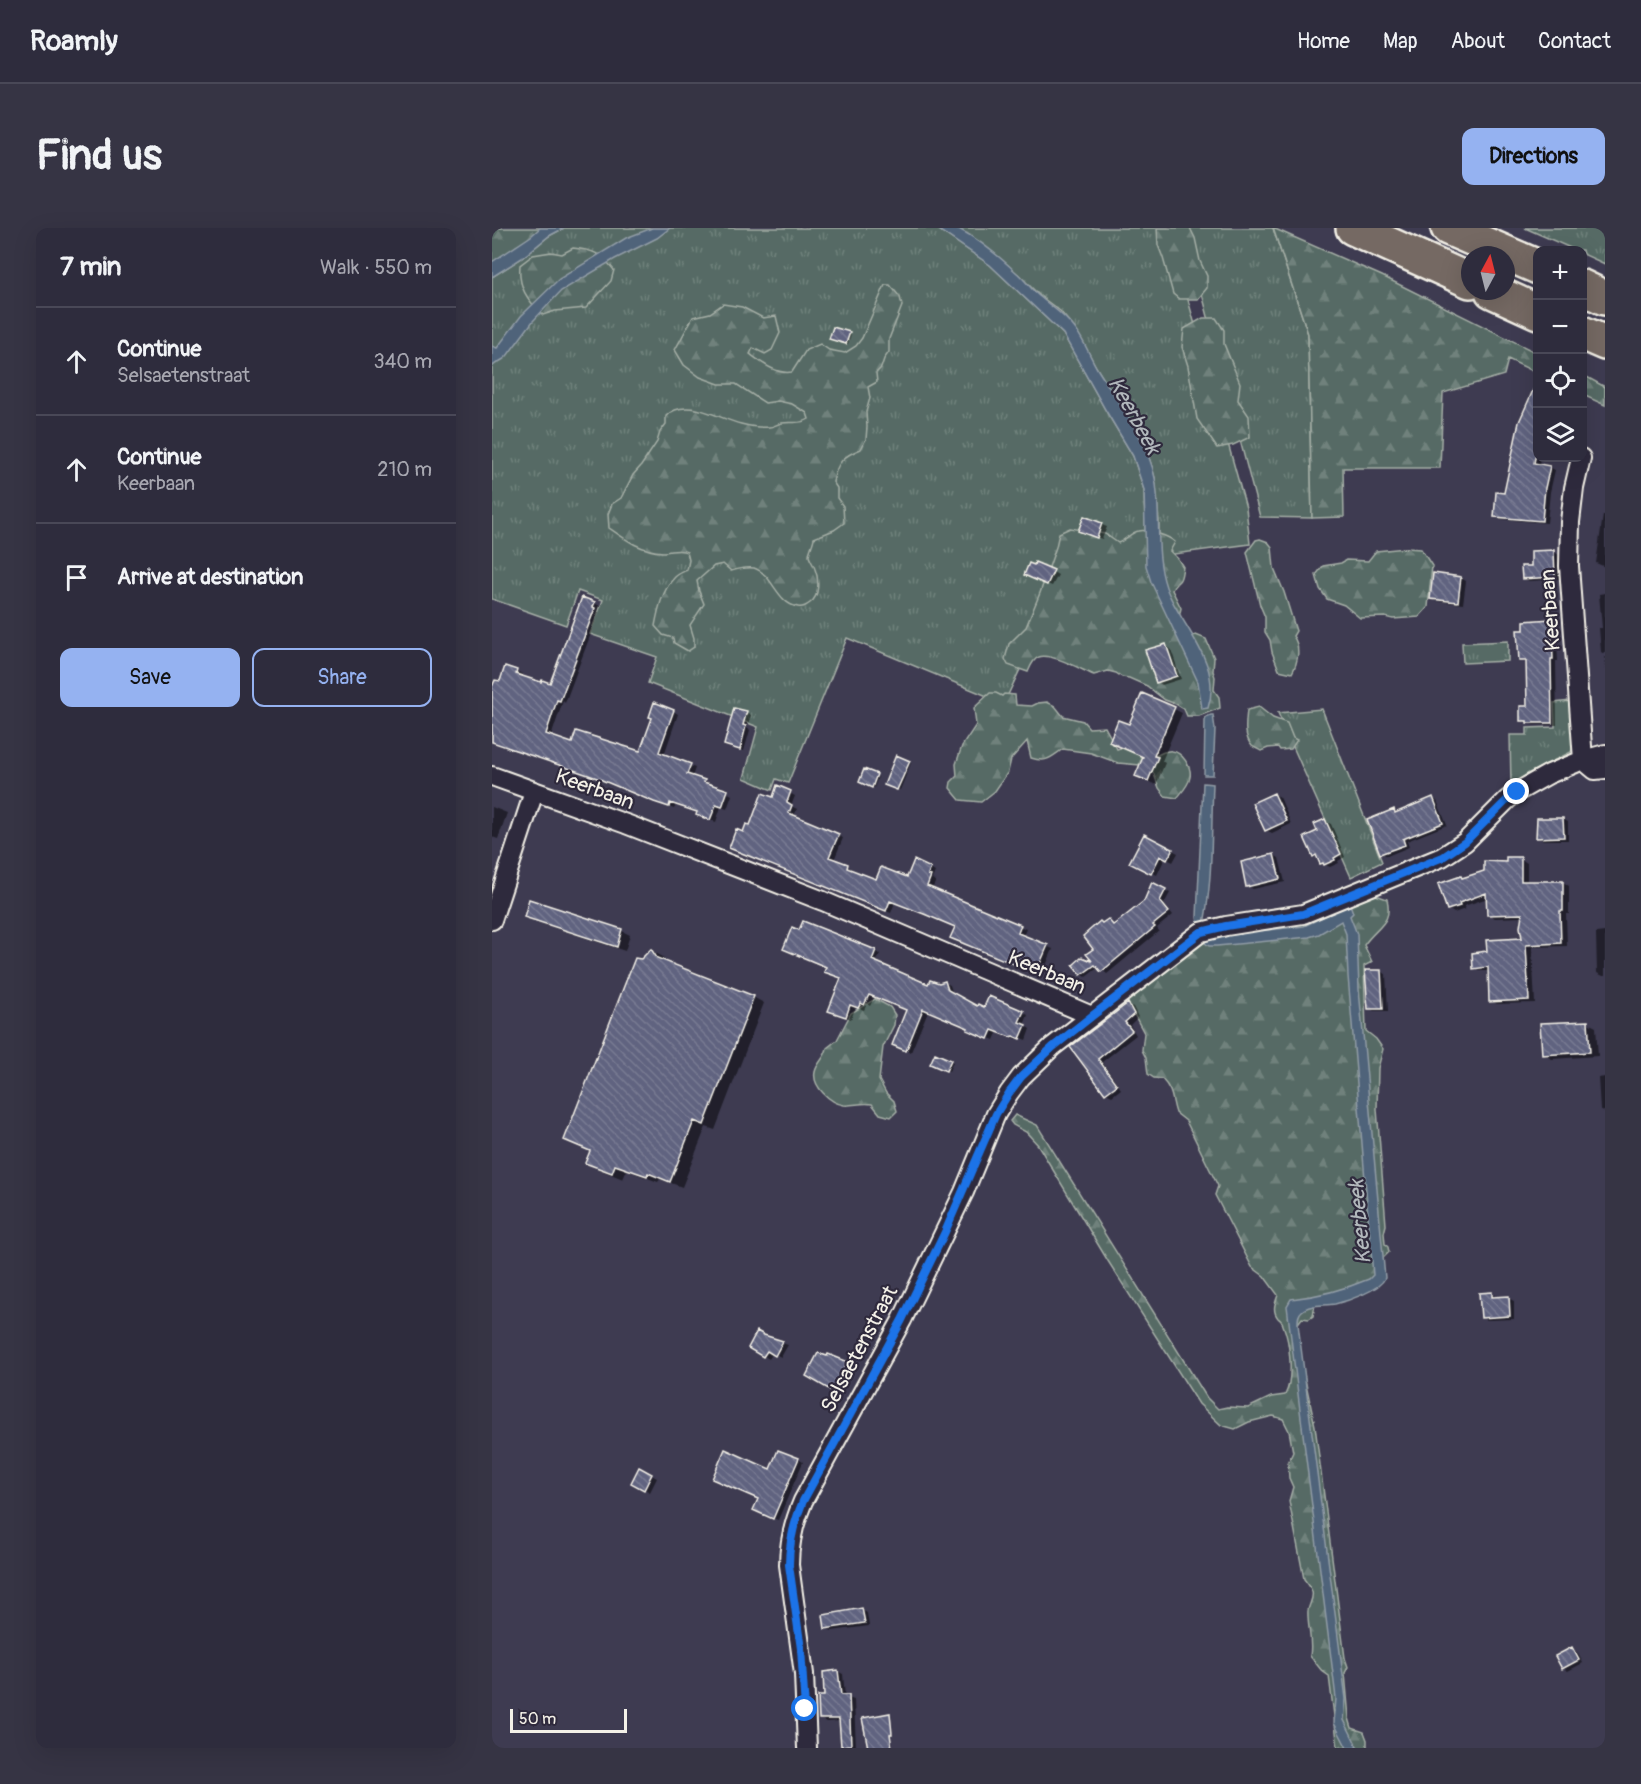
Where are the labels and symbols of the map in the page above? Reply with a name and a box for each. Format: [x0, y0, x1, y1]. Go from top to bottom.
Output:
north arrow [1461, 246, 1515, 300]
water label: Keerbeek [1101, 372, 1168, 461]
street label: Keerbaan [1534, 568, 1567, 652]
street label: Keerbaan [552, 763, 638, 816]
route end [1503, 778, 1529, 804]
street label: Keerbaan [1004, 944, 1090, 1001]
water label: Keerbeek [1342, 1177, 1378, 1265]
street label: Selsaetenstraat [815, 1281, 904, 1417]
route start [791, 1695, 817, 1721]
scale bar [510, 1706, 627, 1734]

